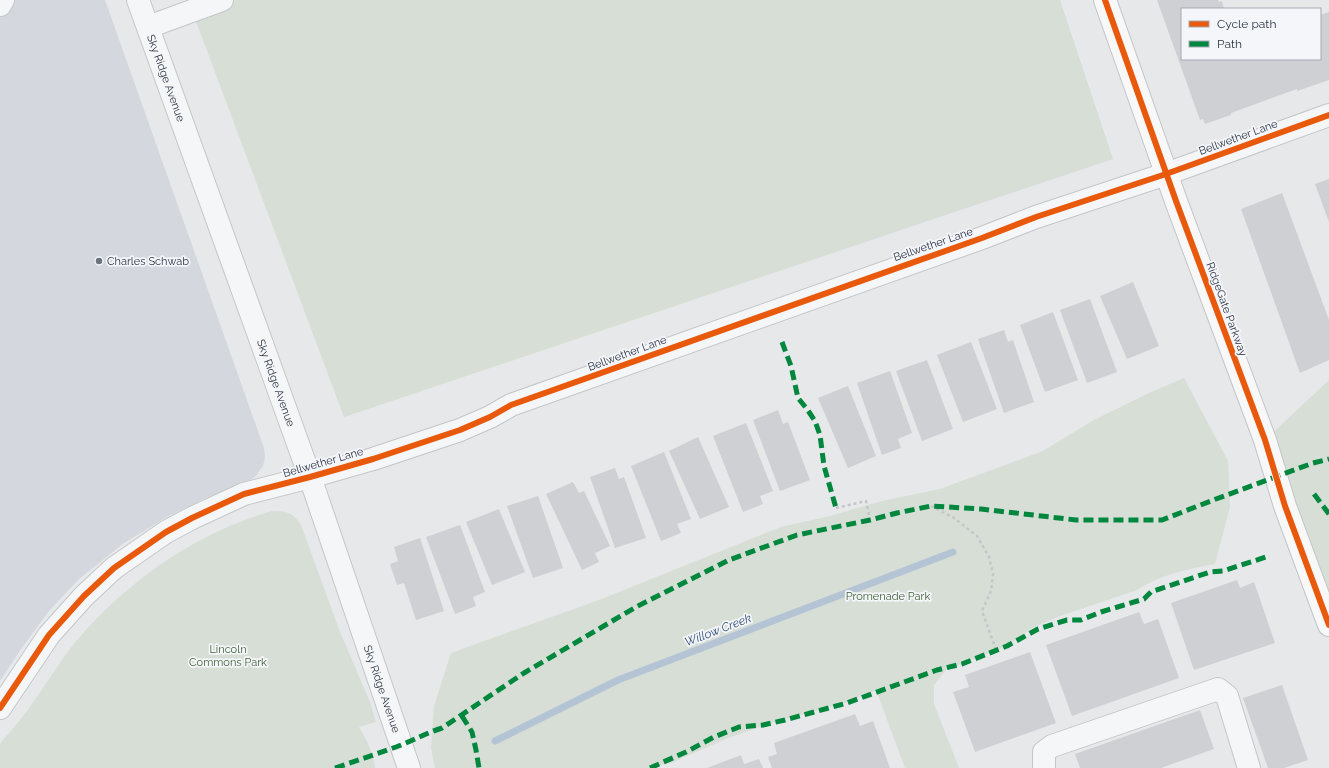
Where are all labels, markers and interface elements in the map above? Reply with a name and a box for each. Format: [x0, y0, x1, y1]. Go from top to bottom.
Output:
legend [1181, 8, 1321, 60]
text: Cycle path [1217, 17, 1276, 31]
street label: Sky Ridge Avenue [144, 33, 188, 124]
text: Path [1217, 37, 1242, 51]
street label: Bellwether Lane [1197, 117, 1280, 158]
street label: Bellwether Lane [892, 225, 975, 264]
place label: Charles Schwab [107, 255, 189, 268]
marker: Charles Schwab [94, 256, 104, 266]
street label: RidgeGate Parkway [1203, 260, 1250, 358]
street label: Bellwether Lane [586, 333, 669, 374]
street label: Sky Ridge Avenue [254, 338, 297, 429]
street label: Bellwether Lane [281, 445, 365, 480]
park label: Promenade Park [846, 590, 930, 603]
water label: Willow Creek [683, 611, 754, 649]
park label: Lincoln Commons Park [189, 643, 267, 669]
street label: Sky Ridge Avenue [361, 644, 403, 735]

